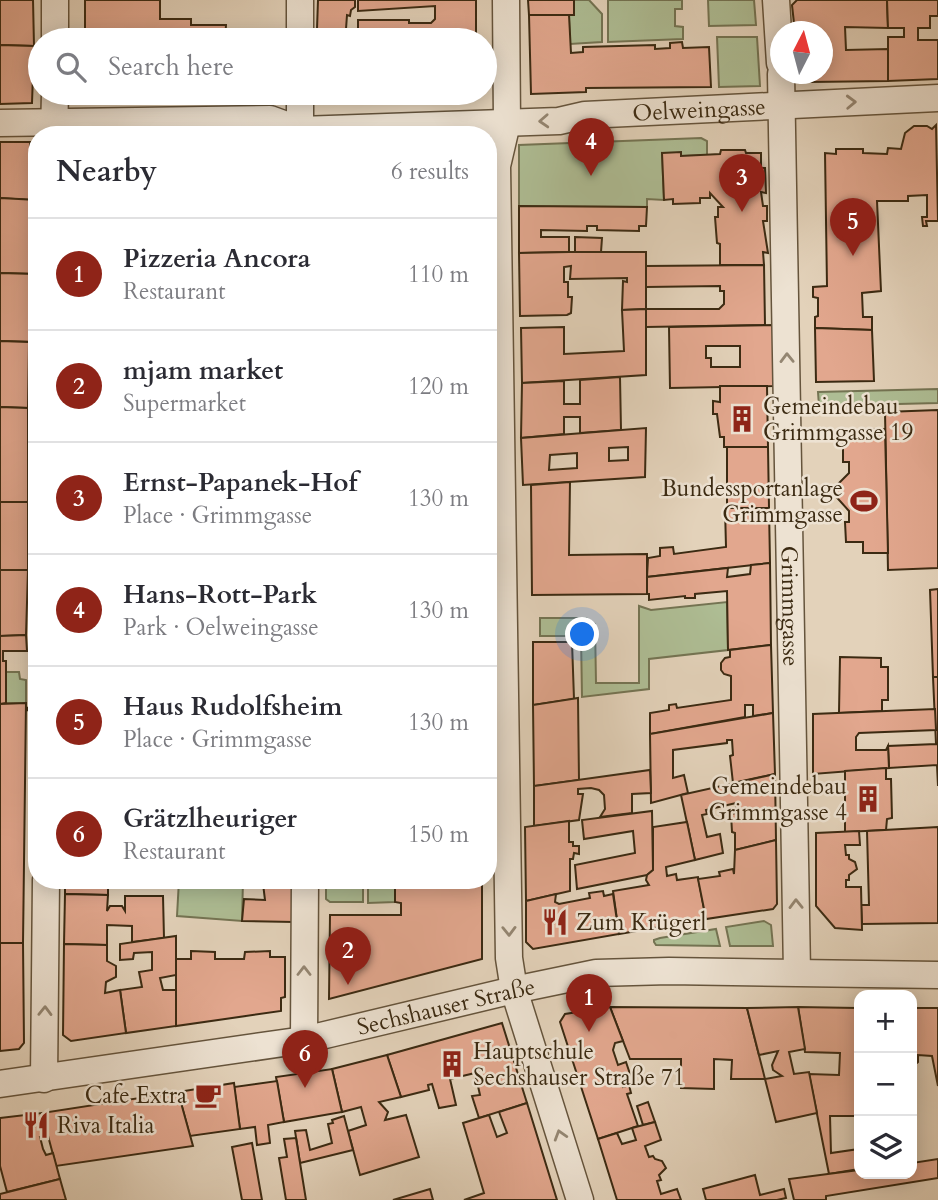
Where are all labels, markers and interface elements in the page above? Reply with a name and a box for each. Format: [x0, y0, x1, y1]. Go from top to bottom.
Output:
north arrow [770, 21, 833, 84]
search box [28, 28, 497, 105]
icon: search [52, 48, 90, 86]
text: Search here [108, 49, 234, 84]
street label: Oelweingasse [632, 91, 766, 128]
one-way arrow [846, 94, 857, 109]
one-way arrow [539, 114, 550, 129]
pin: 4 [568, 118, 614, 176]
text: Nearby [56, 151, 157, 192]
pin: 3 [719, 154, 765, 212]
text: 6 results [391, 156, 469, 187]
pin: 5 [830, 198, 876, 256]
text: Pizzeria Ancora [123, 241, 311, 276]
text: 1 [73, 259, 85, 290]
text: 110 m [408, 259, 469, 290]
text: Restaurant [123, 276, 226, 307]
one-way arrow [779, 352, 795, 363]
text: mjam market [123, 353, 283, 388]
text: 2 [73, 371, 85, 402]
text: 120 m [408, 371, 469, 402]
text: Supermarket [123, 388, 246, 419]
place label: Gemeindebau Grimmgasse 19 [763, 391, 913, 448]
building icon: Gemeindebau Grimmgasse 19 [727, 404, 757, 434]
text: Ernst-Papanek-Hof [123, 465, 357, 500]
place label: Bundessportanlage Grimmgasse [661, 473, 843, 530]
text: 3 [73, 483, 85, 514]
text: 130 m [408, 483, 469, 514]
sports icon: Bundessportanlage Grimmgasse [849, 486, 879, 516]
text: Place · Grimmgasse [123, 500, 312, 531]
street label: Grimmgasse [774, 545, 807, 667]
text: Hans-Rott-Park [123, 577, 317, 612]
text: 4 [73, 595, 85, 626]
text: 130 m [408, 595, 469, 626]
text: Park · Oelweingasse [123, 612, 319, 643]
your location [565, 617, 599, 651]
text: Haus Rudolfsheim [123, 689, 342, 724]
text: 5 [73, 707, 85, 738]
text: 130 m [408, 707, 469, 738]
text: Place · Grimmgasse [123, 724, 312, 755]
place label: Gemeindebau Grimmgasse 4 [708, 771, 847, 828]
building icon: Gemeindebau Grimmgasse 4 [853, 784, 883, 814]
text: Grätzlheuriger [123, 801, 297, 836]
text: 6 [73, 819, 85, 850]
text: 150 m [408, 819, 469, 850]
text: Restaurant [123, 836, 226, 867]
one-way arrow [788, 898, 804, 909]
restaurant icon: Zum Krügerl [540, 907, 570, 937]
place label: Zum Krügerl [576, 907, 706, 938]
one-way arrow [501, 926, 517, 937]
pin: 2 [325, 927, 371, 985]
one-way arrow [296, 966, 312, 976]
street label: Sechshauser Straße [354, 971, 538, 1042]
pin: 1 [566, 974, 612, 1032]
map controls [854, 990, 917, 1179]
button: + [854, 990, 917, 1053]
one-way arrow [37, 1005, 53, 1015]
pin: 6 [282, 1030, 328, 1088]
place label: Hauptschule Sechshauser Straße 71 [473, 1036, 685, 1093]
building icon: Hauptschule Sechshauser Straße 71 [437, 1049, 467, 1079]
button: − [854, 1053, 917, 1116]
place label: Cafe Extra [85, 1080, 187, 1111]
cafe icon: Cafe Extra [193, 1080, 223, 1110]
restaurant icon: Riva Italia [21, 1110, 51, 1140]
place label: Riva Italia [57, 1110, 155, 1141]
button: layers [854, 1116, 917, 1179]
one-way arrow [554, 1129, 568, 1142]

